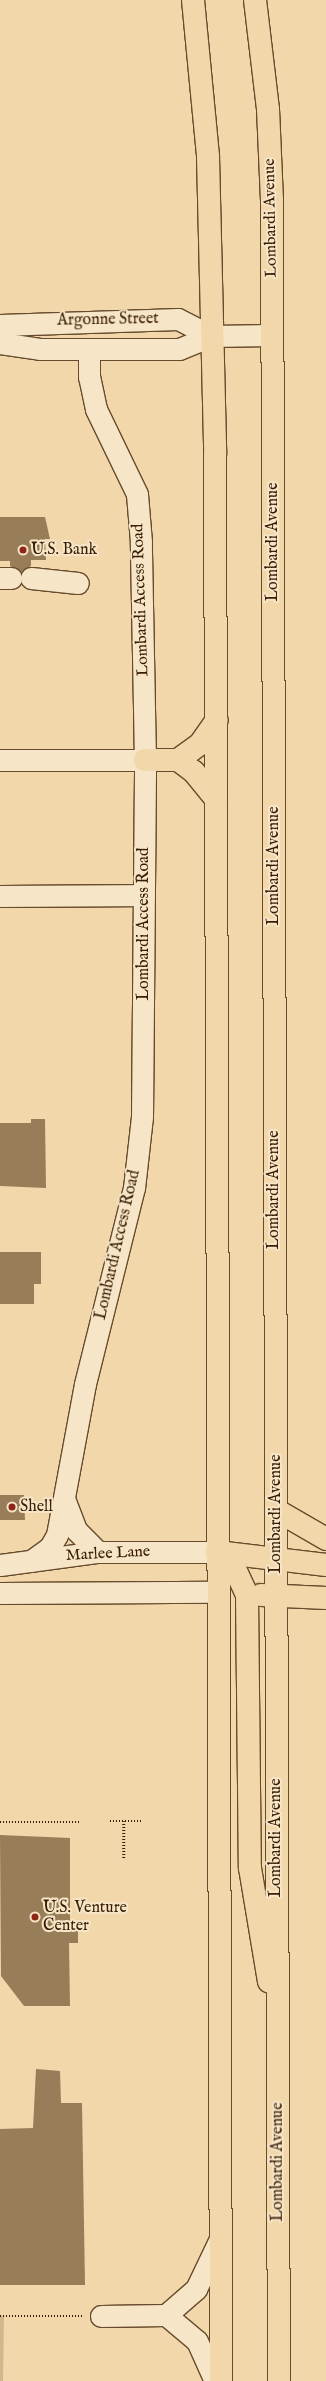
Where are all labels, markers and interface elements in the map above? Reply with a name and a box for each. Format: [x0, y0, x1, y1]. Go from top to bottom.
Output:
street label: Lombardi Avenue [260, 158, 282, 278]
street label: Argonne Street [57, 310, 159, 330]
street label: Lombardi Avenue [263, 482, 283, 602]
street label: Lombardi Access Road [129, 523, 153, 677]
place label: U.S. Bank [31, 540, 97, 560]
marker: U.S. Bank [18, 545, 28, 555]
street label: Lombardi Avenue [264, 806, 284, 926]
street label: Lombardi Access Road [134, 848, 154, 1000]
street label: Lombardi Avenue [264, 1130, 284, 1250]
street label: Lombardi Access Road [91, 1168, 145, 1322]
street label: Lombardi Avenue [266, 1454, 286, 1574]
place label: Shell [20, 1497, 53, 1517]
marker: Shell [7, 1502, 17, 1512]
street label: Marlee Lane [65, 1542, 151, 1566]
street label: Lombardi Avenue [266, 1778, 286, 1898]
place label: U.S. Venture Center [43, 1898, 127, 1936]
marker: U.S. Venture Center [30, 1912, 40, 1922]
street label: Lombardi Avenue [268, 2102, 288, 2222]

